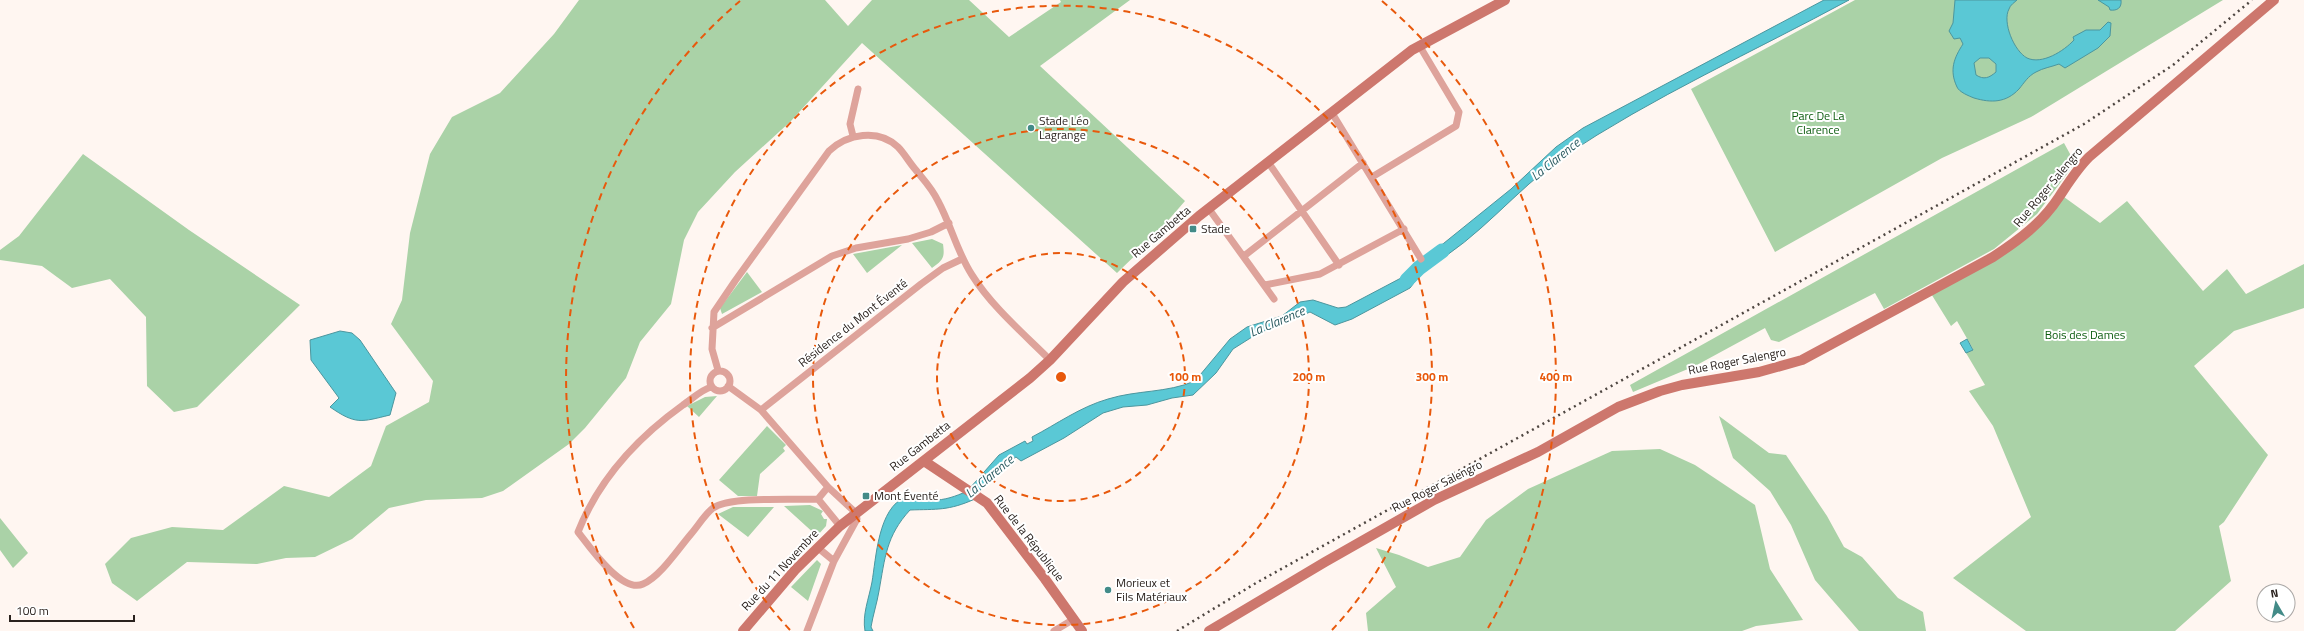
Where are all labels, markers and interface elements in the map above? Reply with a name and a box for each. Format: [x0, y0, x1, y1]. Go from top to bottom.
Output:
park label: Parc De La Clarence [1791, 106, 1845, 139]
place label: Stade Léo Lagrange [1039, 111, 1089, 144]
marker: Stade Léo Lagrange [1026, 123, 1036, 133]
water label: La Clarence [1526, 132, 1585, 185]
street label: Rue Roger Salengro [2008, 142, 2087, 231]
street label: Rue Gambetta [1127, 201, 1195, 262]
place label: Stade [1201, 219, 1230, 238]
marker: Stade [1188, 224, 1198, 234]
street label: Résidence du Mont Éventé [794, 274, 911, 371]
water label: La Clarence [1246, 300, 1309, 342]
park label: Bois des Dames [2045, 325, 2126, 344]
street label: Rue Roger Salengro [1686, 342, 1788, 379]
text: 100 m [1169, 367, 1201, 386]
text: 200 m [1293, 367, 1325, 386]
text: 300 m [1416, 367, 1448, 386]
text: 400 m [1540, 367, 1572, 386]
centre of rings [1054, 370, 1068, 384]
street label: Rue Gambetta [885, 416, 954, 475]
water label: La Clarence [960, 449, 1019, 502]
street label: Rue Roger Salengro [1388, 455, 1485, 517]
place label: Mont Éventé [874, 486, 939, 505]
street label: Rue de la République [989, 490, 1069, 585]
marker: Mont Éventé [861, 491, 871, 501]
street label: Rue du 11 Novembre [736, 524, 823, 615]
place label: Morieux et Fils Matériaux [1116, 573, 1187, 606]
north arrow [2256, 583, 2296, 623]
marker: Morieux et Fils Matériaux [1103, 585, 1113, 595]
text: N [2269, 585, 2279, 602]
scale bar [10, 597, 134, 623]
text: 100 m [16, 601, 49, 620]

